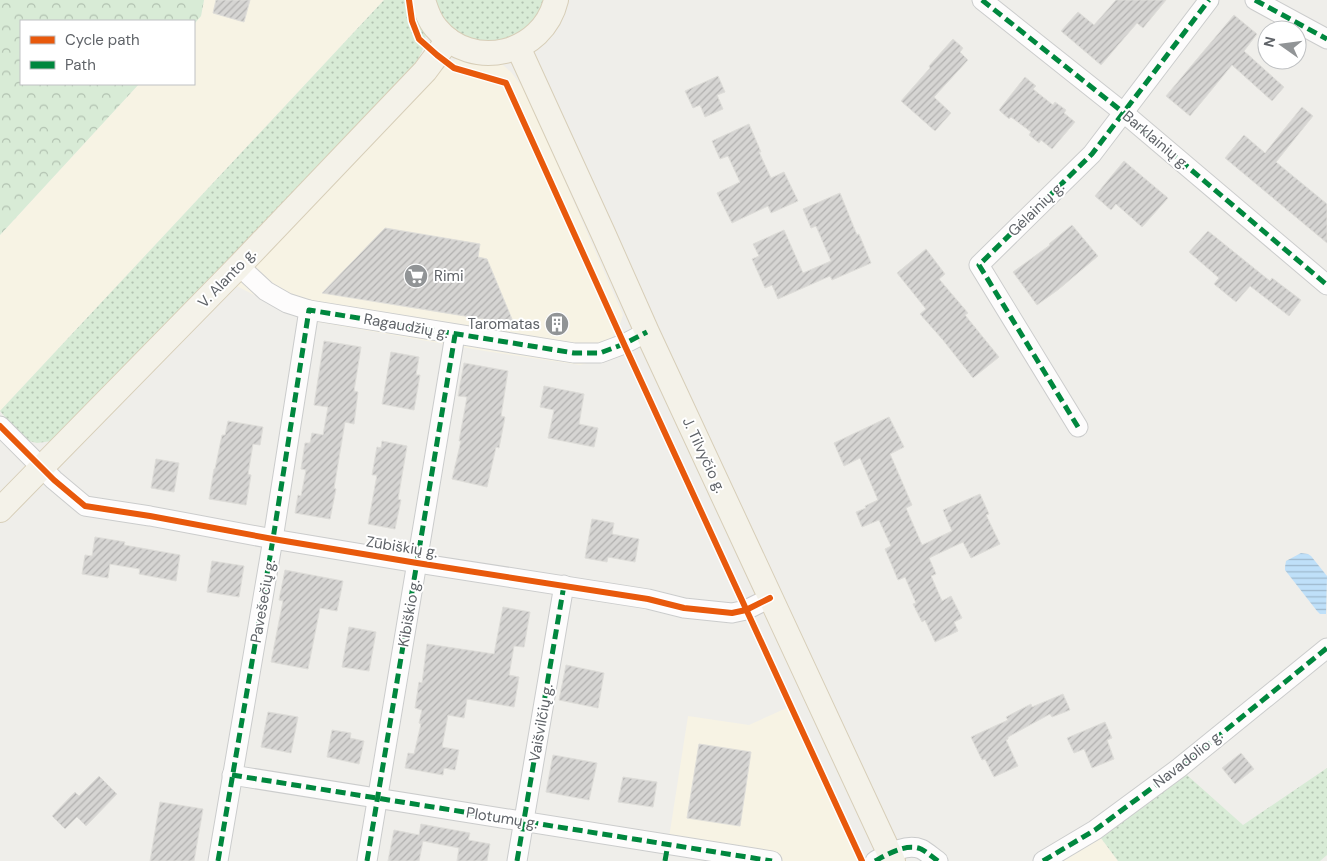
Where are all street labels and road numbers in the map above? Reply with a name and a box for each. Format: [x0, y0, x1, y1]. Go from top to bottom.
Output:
street label: Barklainių g. [1118, 106, 1194, 174]
street label: Gėlainių g. [1003, 177, 1069, 241]
street label: V. Alanto g. [193, 244, 261, 312]
street label: Ragaudžių g. [362, 309, 450, 343]
street label: J. Tilvyčio g. [678, 414, 730, 496]
street label: Zūbiškių g. [365, 531, 439, 563]
street label: Pavešečių g. [246, 558, 280, 644]
street label: Kibiškio g. [393, 578, 425, 648]
street label: Vaišvilčių g. [524, 682, 558, 764]
street label: Navadolio g. [1149, 725, 1227, 793]
street label: Plotumų g. [465, 802, 539, 834]

